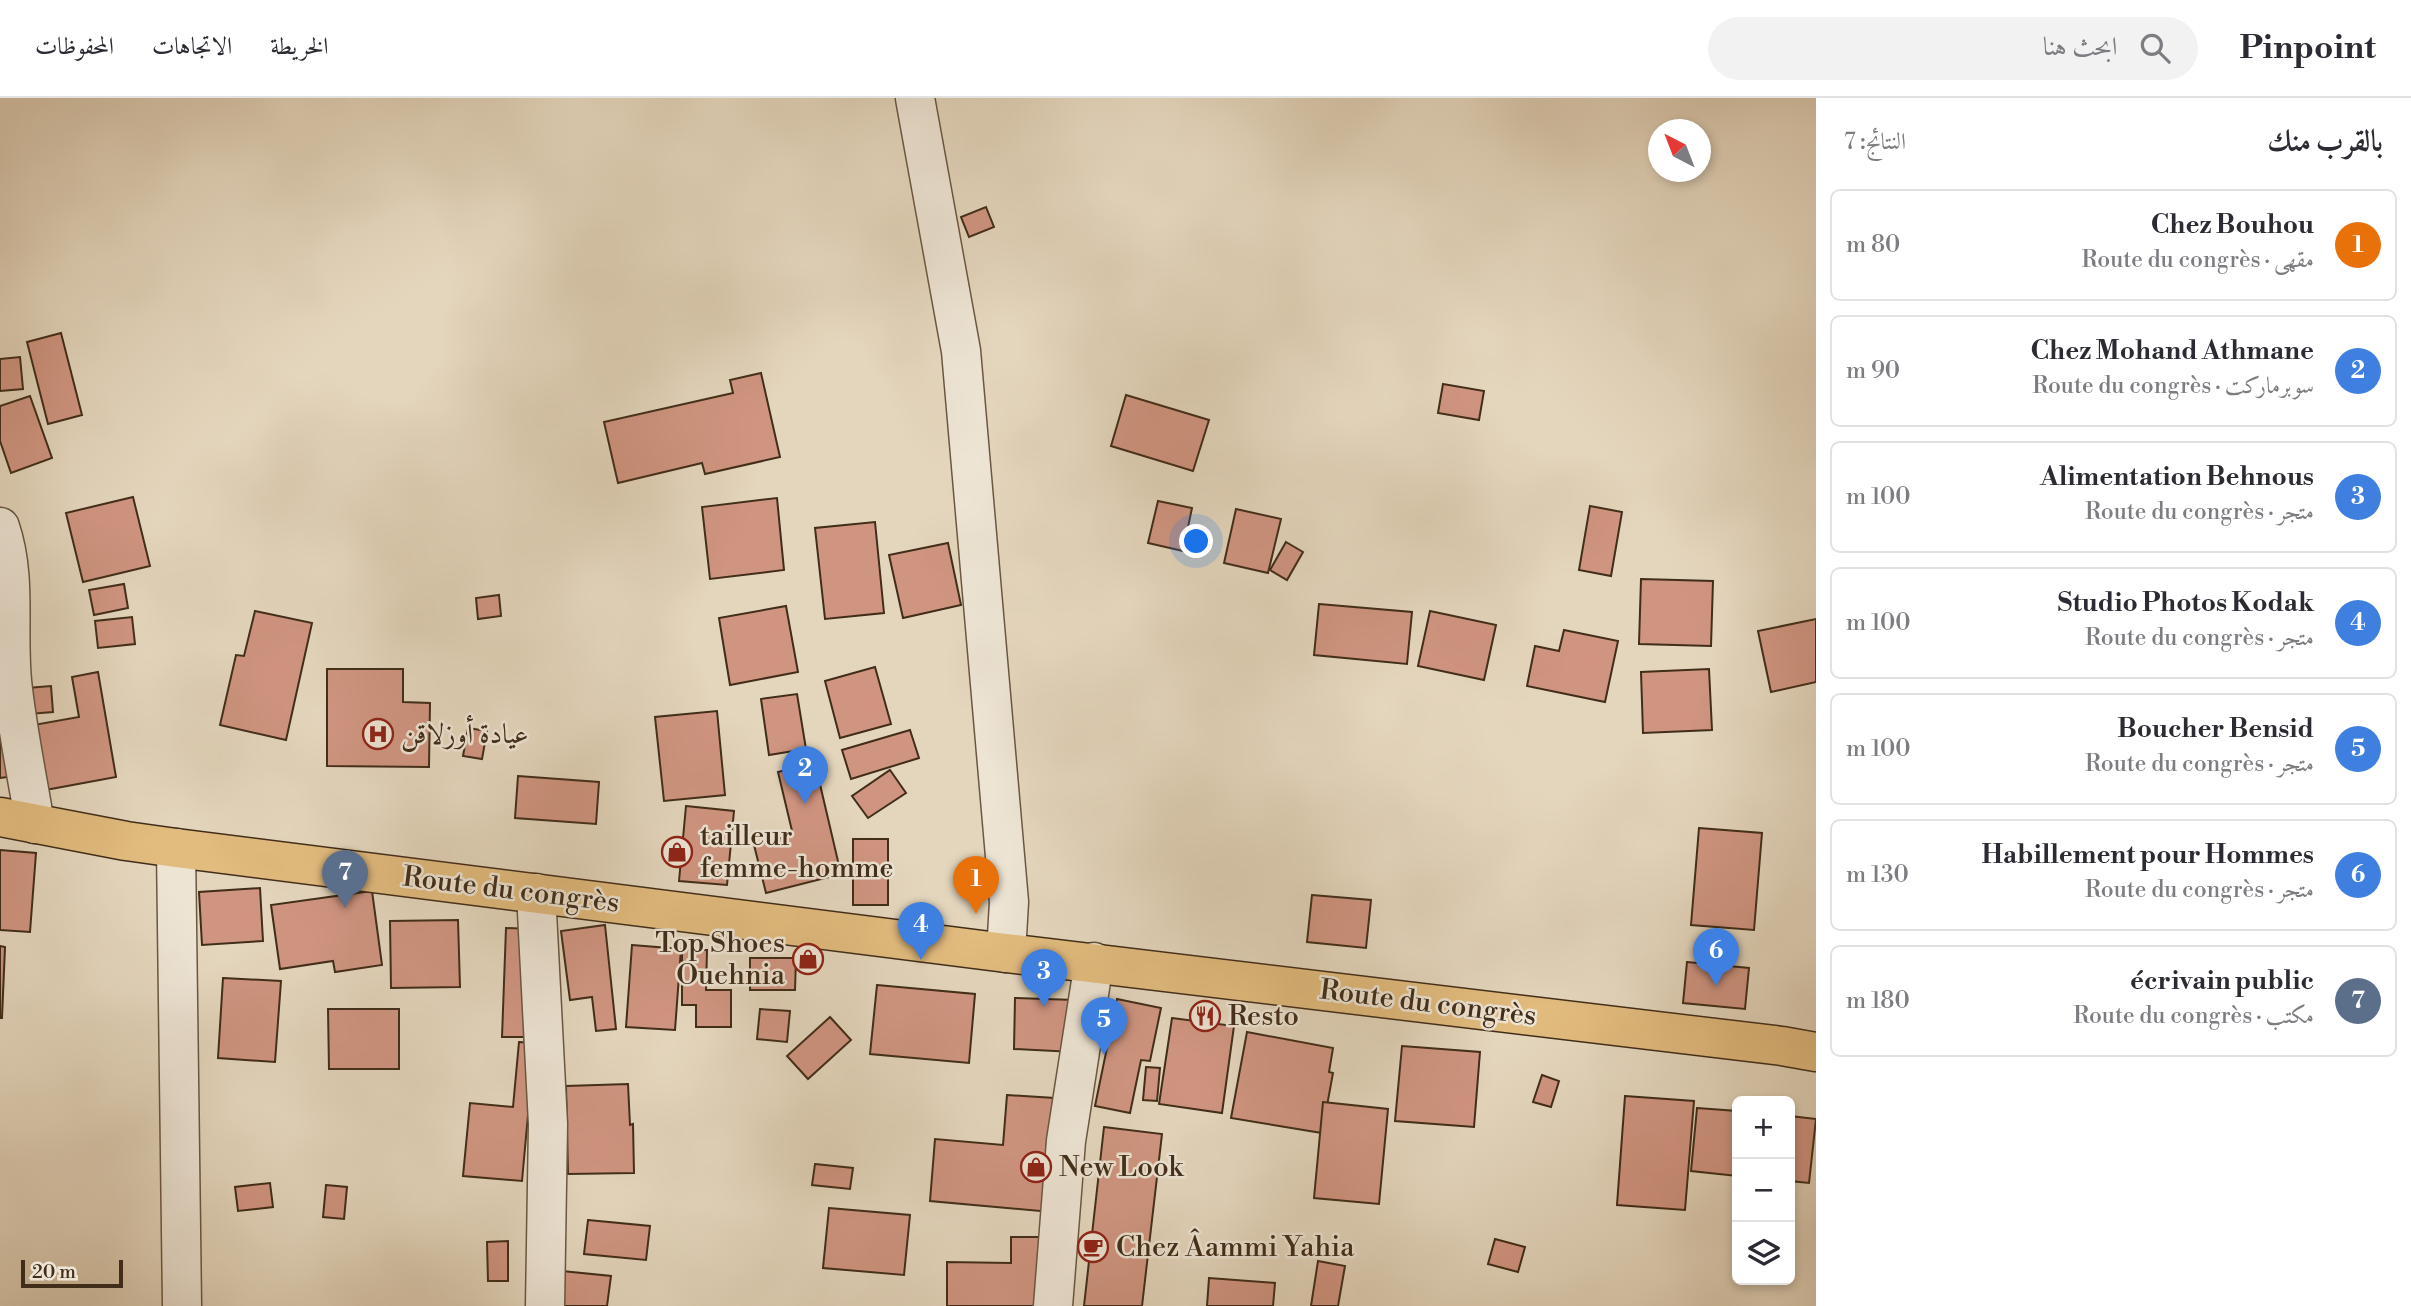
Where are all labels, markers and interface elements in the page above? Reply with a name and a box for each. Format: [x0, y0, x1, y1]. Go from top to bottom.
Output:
search box [1708, 17, 2198, 80]
text: Pinpoint [2240, 28, 2376, 69]
icon: search [2136, 29, 2174, 67]
text: ابحث هنا [2043, 31, 2118, 63]
text: المحفوظات [35, 32, 114, 62]
text: الاتجاهات [152, 32, 232, 62]
text: الخريطة [270, 32, 329, 62]
north arrow [1648, 119, 1711, 182]
text: بالقرب منك [2267, 123, 2383, 161]
text: النتائج: 7 [1844, 128, 1906, 156]
text: Chez Bouhou [2151, 209, 2314, 241]
text: 80 m [1846, 231, 1900, 259]
text: 1 [2352, 231, 2364, 259]
text: مقهى · Route du congrès [2082, 246, 2314, 274]
text: Chez Mohand Athmane [2031, 335, 2314, 367]
text: 90 m [1846, 357, 1900, 385]
text: 2 [2351, 357, 2365, 385]
text: سوبرماركت · Route du congrès [2032, 372, 2314, 400]
text: Alimentation Behnous [2040, 461, 2314, 493]
text: 100 m [1846, 483, 1911, 511]
text: 3 [2351, 483, 2365, 511]
text: متجر · Route du congrès [2085, 498, 2314, 526]
your location [1179, 524, 1213, 558]
text: Studio Photos Kodak [2058, 587, 2314, 619]
text: 100 m [1846, 609, 1911, 637]
text: 4 [2350, 609, 2366, 637]
text: متجر · Route du congrès [2085, 624, 2314, 652]
text: Boucher Bensid [2117, 713, 2314, 745]
place label: عيادة أوزلاقن [401, 714, 529, 752]
hospital icon: عيادة أوزلاقن [361, 717, 395, 751]
text: 100 m [1846, 735, 1911, 763]
text: 5 [2351, 735, 2365, 763]
pin: 2 [782, 746, 828, 804]
text: متجر · Route du congrès [2085, 750, 2314, 778]
place label: tailleur femme-homme [700, 819, 894, 886]
shop icon: tailleur femme-homme [660, 835, 694, 869]
text: Habillement pour Hommes [1981, 839, 2314, 871]
pin: 7 [322, 850, 368, 908]
pin: 1 [953, 856, 999, 914]
street label: Route du congrès [401, 859, 621, 921]
text: 130 m [1846, 861, 1909, 889]
text: 6 [2351, 861, 2365, 889]
text: متجر · Route du congrès [2085, 876, 2314, 904]
pin: 4 [898, 902, 944, 960]
place label: Top Shoes Ouehnia [655, 926, 786, 993]
pin: 6 [1693, 928, 1739, 986]
shop icon: Top Shoes Ouehnia [791, 942, 825, 976]
pin: 3 [1021, 949, 1067, 1007]
text: écrivain public [2130, 965, 2314, 997]
street label: Route du congrès [1318, 972, 1538, 1034]
text: 180 m [1846, 987, 1910, 1015]
text: 7 [2351, 987, 2365, 1015]
pin: 5 [1081, 997, 1127, 1055]
restaurant icon: Resto [1188, 999, 1222, 1033]
place label: Resto [1228, 999, 1299, 1034]
text: مكتب · Route du congrès [2073, 1002, 2314, 1030]
map controls [1732, 1096, 1795, 1285]
button: + [1732, 1096, 1795, 1159]
shop icon: New Look [1019, 1150, 1053, 1184]
place label: New Look [1059, 1150, 1185, 1185]
button: − [1732, 1159, 1795, 1222]
button: layers [1732, 1222, 1795, 1285]
place label: Chez Âammi Yahia [1116, 1228, 1355, 1265]
cafe icon: Chez Âammi Yahia [1076, 1230, 1110, 1264]
scale bar [21, 1257, 122, 1289]
text: 20 m [32, 1260, 76, 1284]

